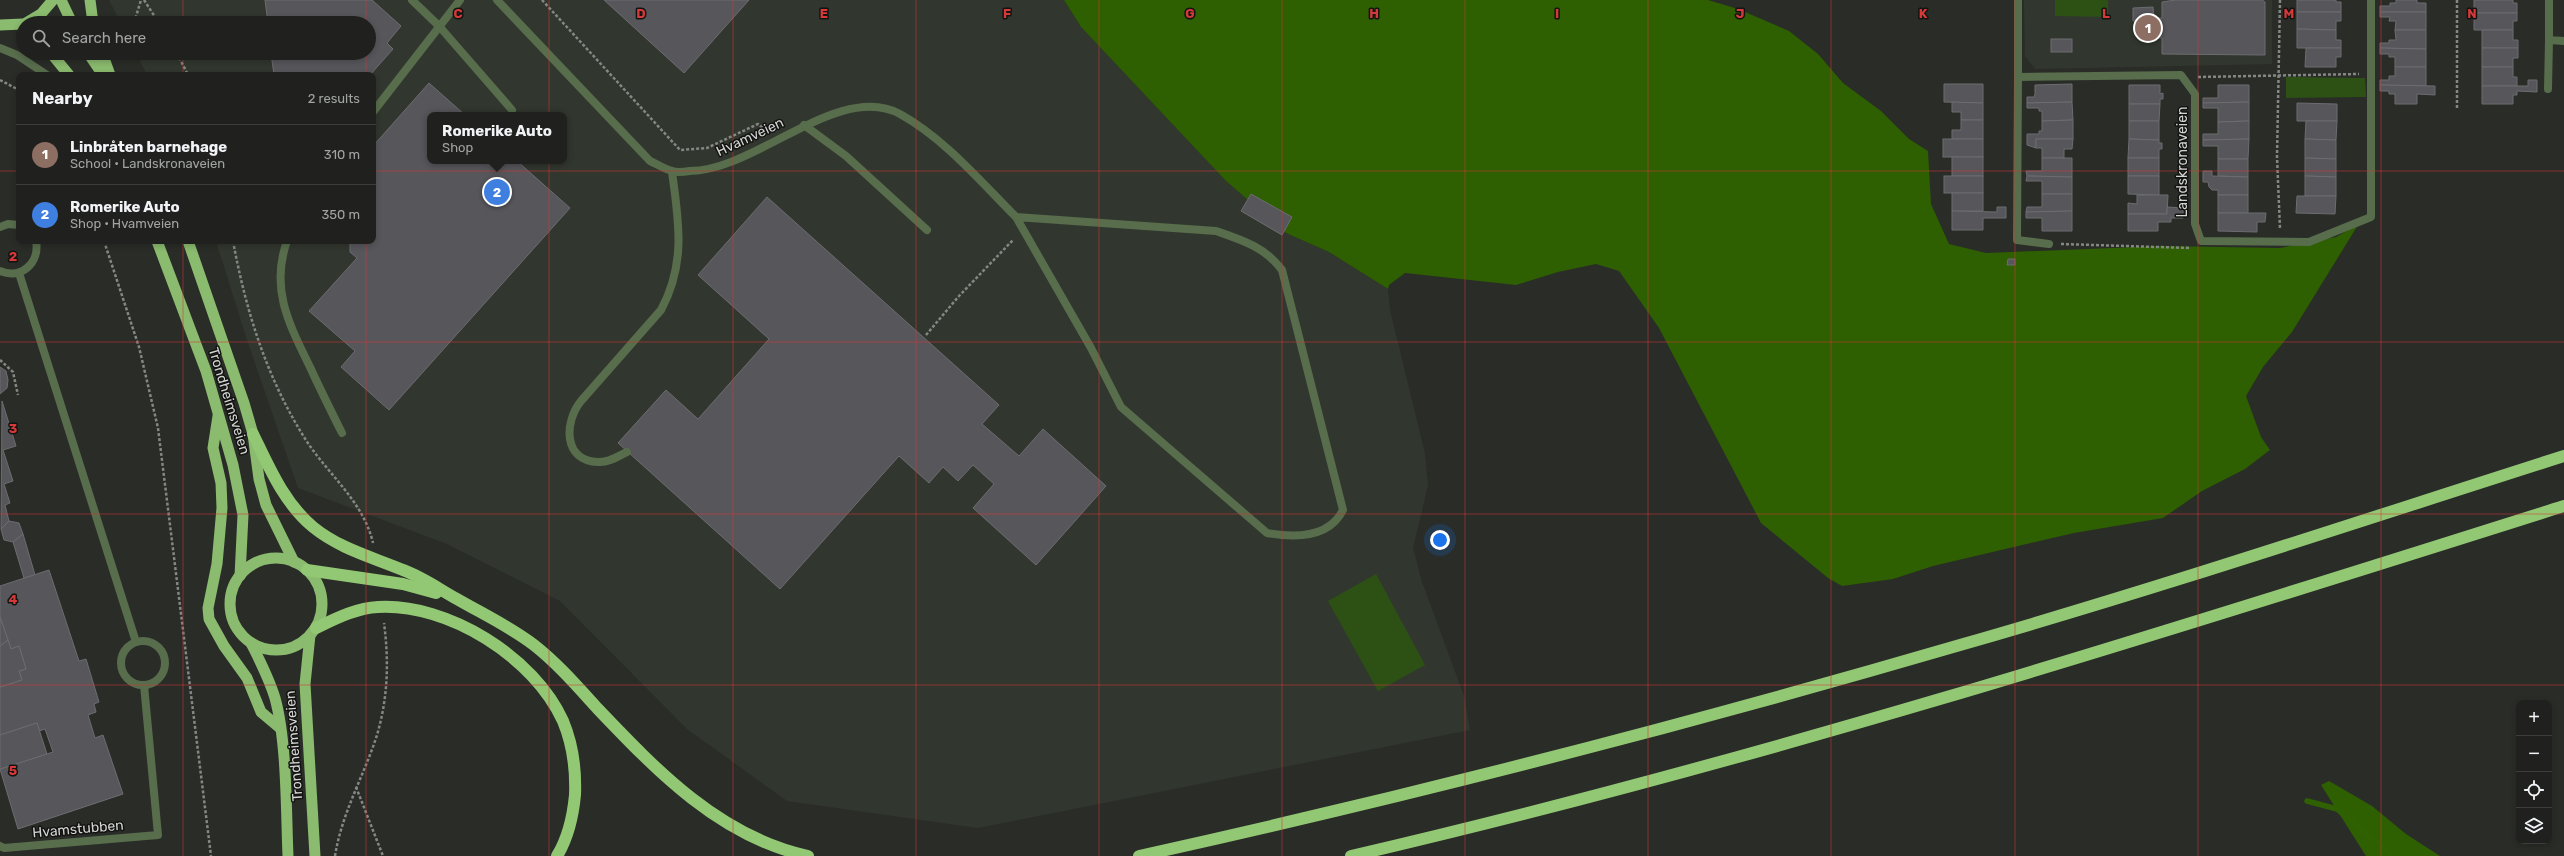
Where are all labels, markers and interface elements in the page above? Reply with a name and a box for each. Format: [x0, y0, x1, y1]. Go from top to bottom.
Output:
text: C [453, 6, 463, 21]
text: D [636, 6, 646, 21]
text: E [820, 6, 828, 21]
text: F [1003, 6, 1011, 21]
text: G [1185, 6, 1195, 21]
text: H [1369, 6, 1379, 21]
text: I [1555, 6, 1559, 21]
text: J [1736, 6, 1744, 21]
text: K [1919, 6, 1928, 21]
text: L [2102, 6, 2110, 21]
text: M [2284, 6, 2294, 21]
text: N [2467, 6, 2477, 21]
pin: 1 [2135, 13, 2161, 43]
search box [16, 16, 376, 60]
icon: search [30, 27, 52, 49]
text: Search here [62, 29, 146, 47]
text: Nearby [32, 88, 93, 108]
text: 2 results [308, 91, 360, 106]
street label: Landskronaveien [2174, 106, 2191, 218]
popup [427, 112, 567, 164]
street label: Hvamveien [714, 114, 786, 160]
text: Romerike Auto [442, 122, 552, 140]
text: Linbråten barnehage [70, 138, 227, 156]
text: Shop [442, 140, 473, 155]
text: 1 [42, 147, 48, 162]
text: 310 m [324, 147, 360, 162]
text: School · Landskronaveien [70, 156, 225, 171]
pin: 2 [484, 177, 510, 207]
text: Romerike Auto [70, 198, 180, 216]
text: 2 [41, 207, 49, 222]
text: 350 m [321, 207, 360, 222]
text: Shop · Hvamveien [70, 216, 179, 231]
text: 2 [9, 249, 17, 264]
street label: Trondheimsveien [205, 345, 253, 457]
text: 3 [9, 421, 18, 436]
your location [1430, 530, 1450, 550]
text: 4 [9, 592, 18, 607]
street label: Trondheimsveien [282, 690, 306, 802]
map controls [2516, 700, 2552, 844]
button: + [2516, 700, 2552, 736]
button: − [2516, 736, 2552, 772]
text: 5 [9, 763, 17, 778]
button: locate [2516, 772, 2552, 808]
button: layers [2516, 808, 2552, 844]
street label: Hvamstubben [32, 817, 124, 841]

